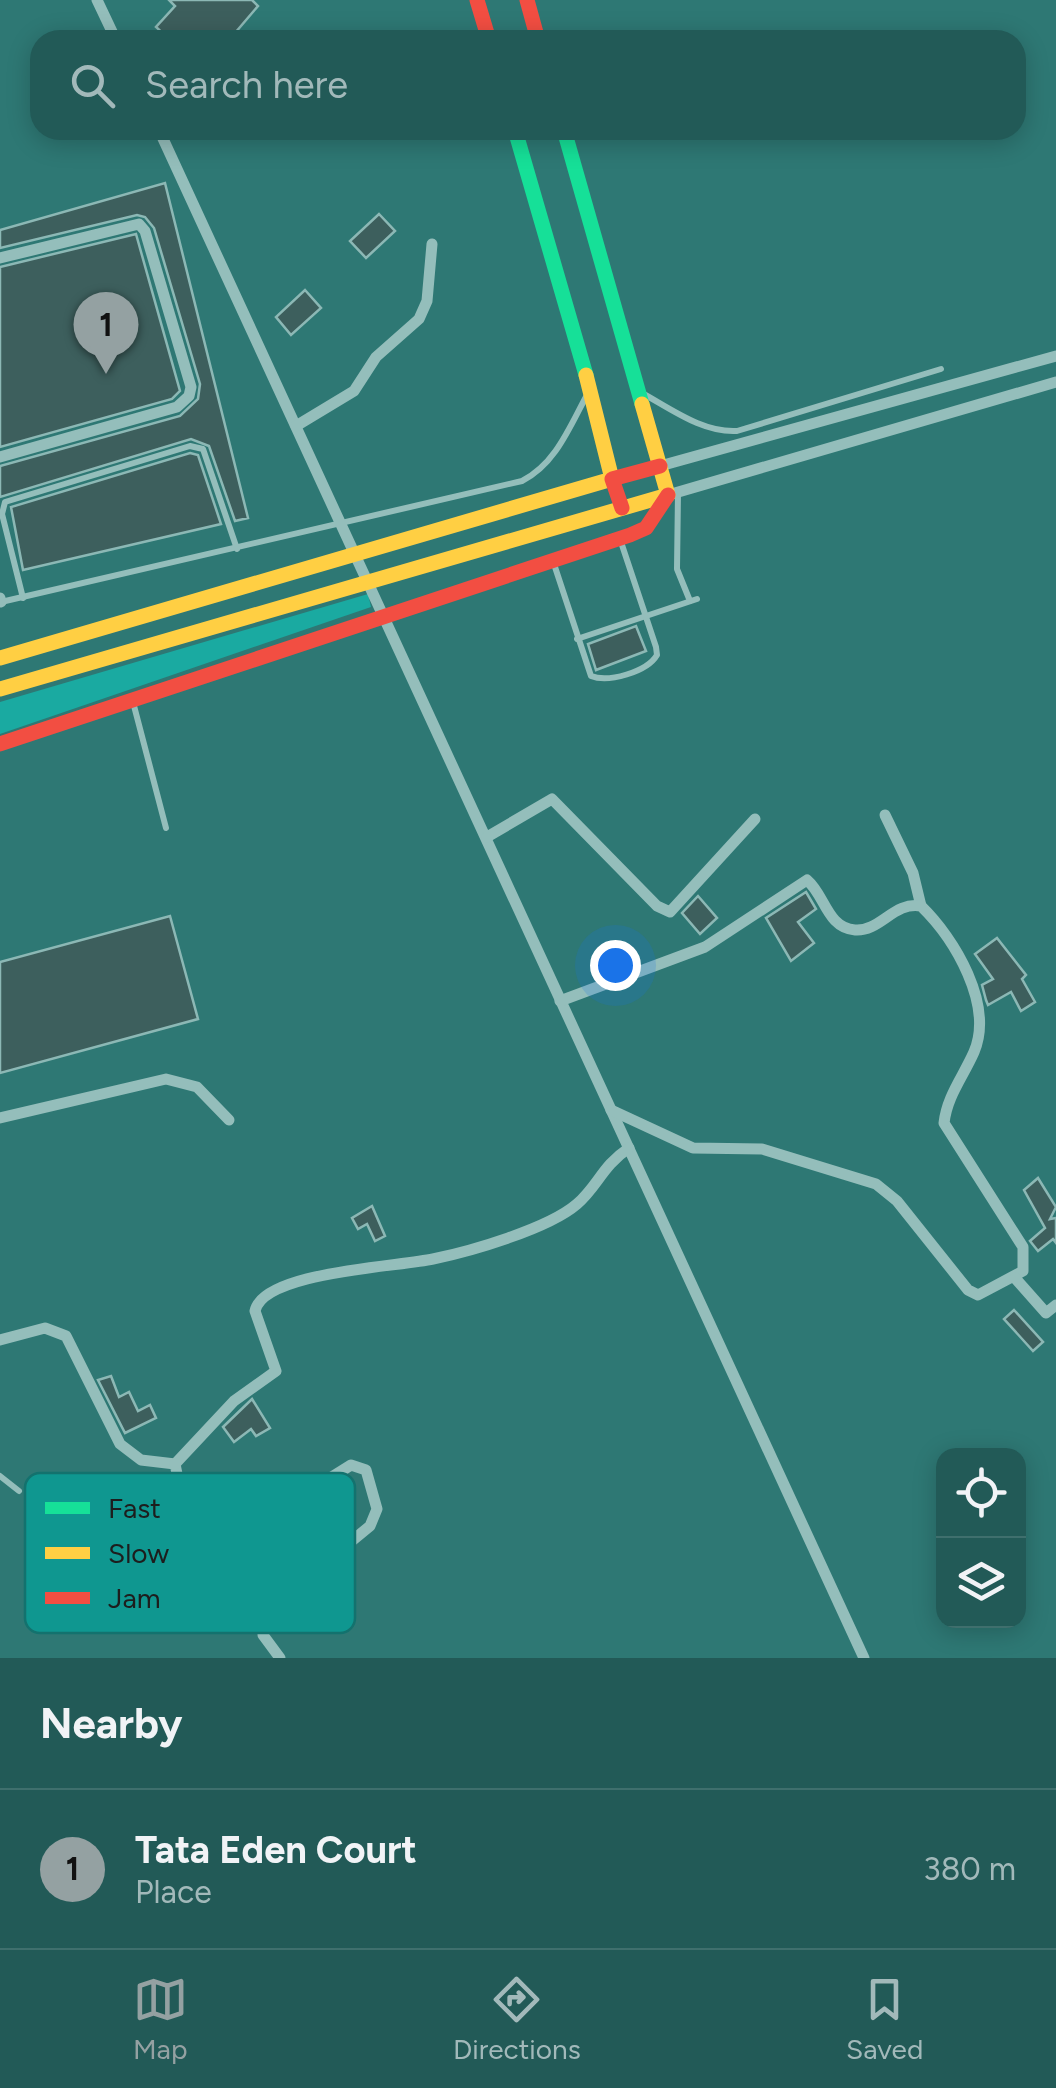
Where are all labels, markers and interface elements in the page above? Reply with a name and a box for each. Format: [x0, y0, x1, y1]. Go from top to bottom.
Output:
search box [30, 30, 1026, 140]
icon: search [65, 58, 120, 113]
text: Search here [145, 62, 348, 108]
pin: 1 [74, 292, 138, 374]
your location [590, 940, 641, 991]
map controls [936, 1448, 1026, 1628]
button: locate [936, 1448, 1026, 1538]
legend [25, 1473, 355, 1633]
text: Fast [108, 1491, 161, 1525]
text: Slow [108, 1536, 169, 1570]
button: layers [936, 1538, 1026, 1628]
text: Jam [108, 1581, 161, 1615]
text: Nearby [40, 1698, 182, 1749]
text: Tata Eden Court [135, 1827, 417, 1873]
text: 1 [66, 1850, 79, 1888]
text: 380 m [923, 1850, 1016, 1888]
text: Place [135, 1873, 212, 1911]
tab: Map [133, 1972, 188, 2066]
tab: Directions [453, 1972, 581, 2066]
tab: Saved [846, 1972, 923, 2066]

